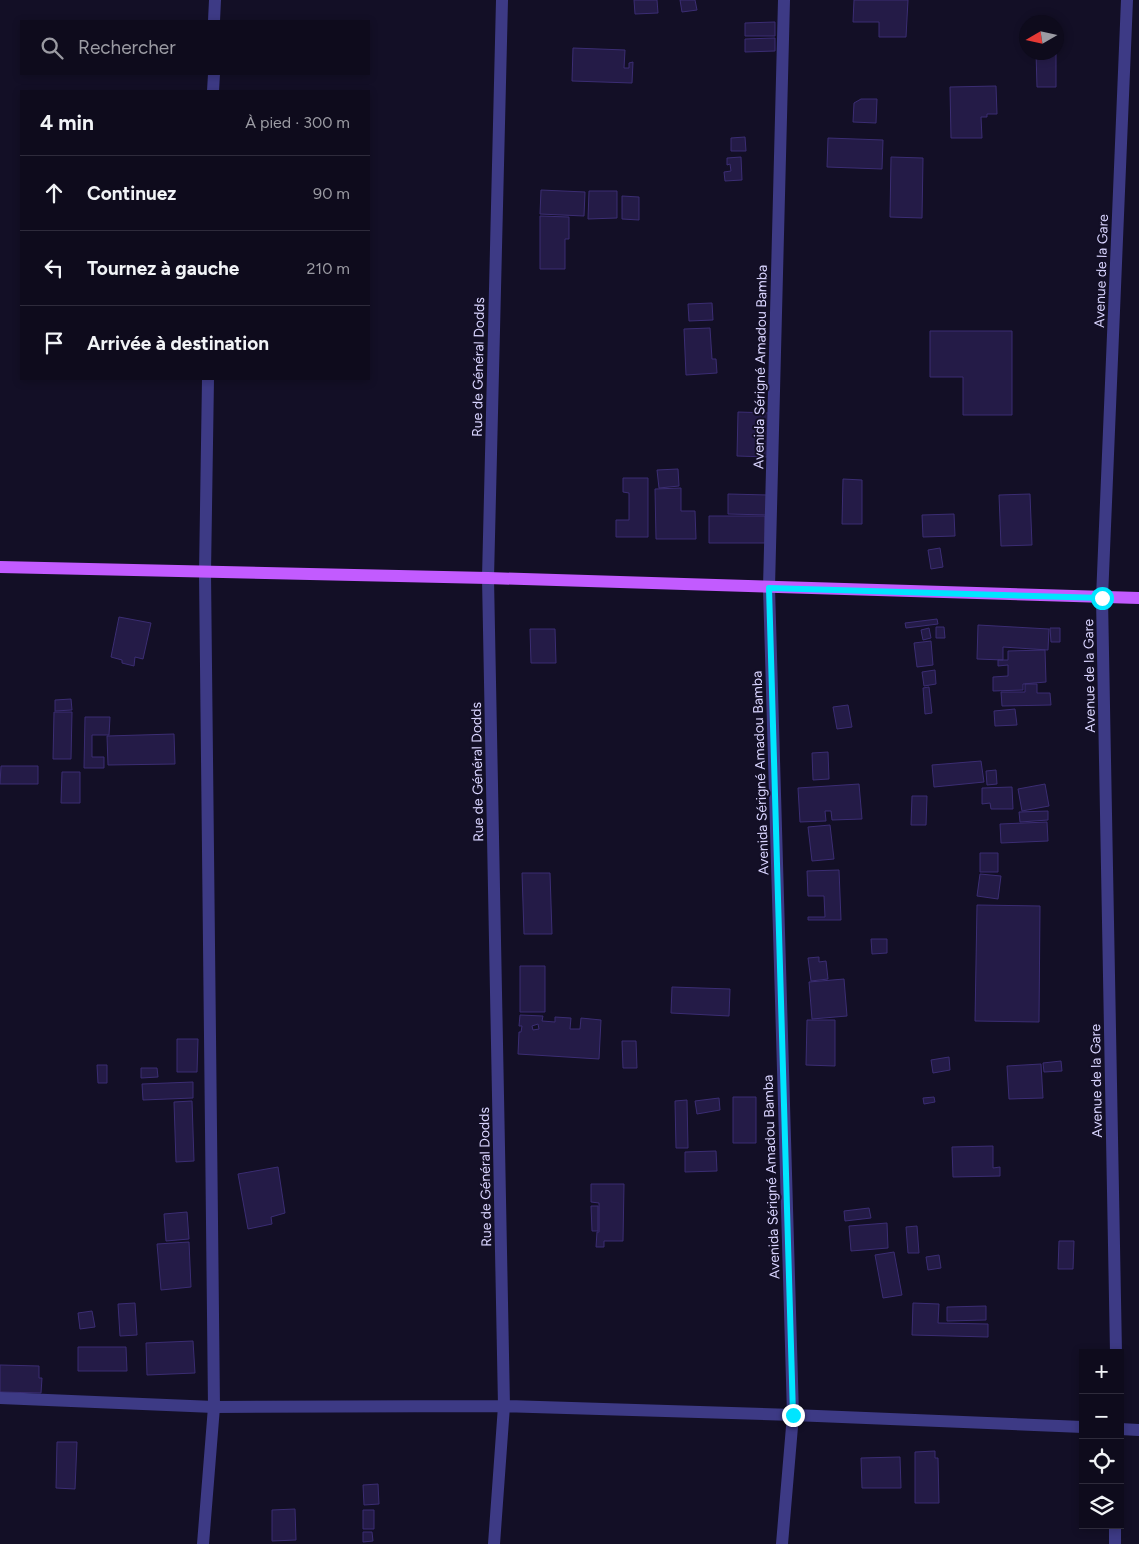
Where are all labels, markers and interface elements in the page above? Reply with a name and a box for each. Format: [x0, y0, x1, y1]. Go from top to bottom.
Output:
north arrow [1019, 15, 1064, 60]
search box [20, 20, 370, 75]
icon: search [38, 34, 66, 62]
text: Rechercher [78, 36, 176, 59]
text: 4 min [40, 110, 94, 135]
text: À pied · 300 m [245, 113, 350, 132]
icon: ahead [40, 179, 68, 207]
text: Continuez [87, 182, 176, 205]
text: 90 m [313, 184, 350, 203]
street label: Avenue de la Gare [1091, 213, 1112, 328]
icon: left [40, 254, 68, 282]
text: Tournez à gauche [87, 257, 239, 280]
text: 210 m [307, 259, 350, 278]
street label: Avenida Sérigné Amadou Bamba [750, 265, 771, 469]
street label: Rue de Général Dodds [469, 297, 488, 437]
icon: arrive [40, 329, 68, 357]
text: Arrivée à destination [87, 332, 269, 355]
route start [1091, 587, 1114, 610]
street label: Avenue de la Gare [1080, 619, 1099, 733]
street label: Avenida Sérigné Amadou Bamba [748, 671, 773, 875]
street label: Rue de Général Dodds [468, 702, 487, 842]
street label: Avenue de la Gare [1087, 1024, 1106, 1138]
street label: Avenida Sérigné Amadou Bamba [759, 1075, 784, 1279]
street label: Rue de Général Dodds [476, 1107, 495, 1247]
map controls [1079, 1349, 1124, 1529]
button: + [1079, 1349, 1124, 1394]
button: − [1079, 1394, 1124, 1439]
route end [782, 1404, 805, 1427]
button: locate [1079, 1439, 1124, 1484]
button: layers [1079, 1484, 1124, 1529]

